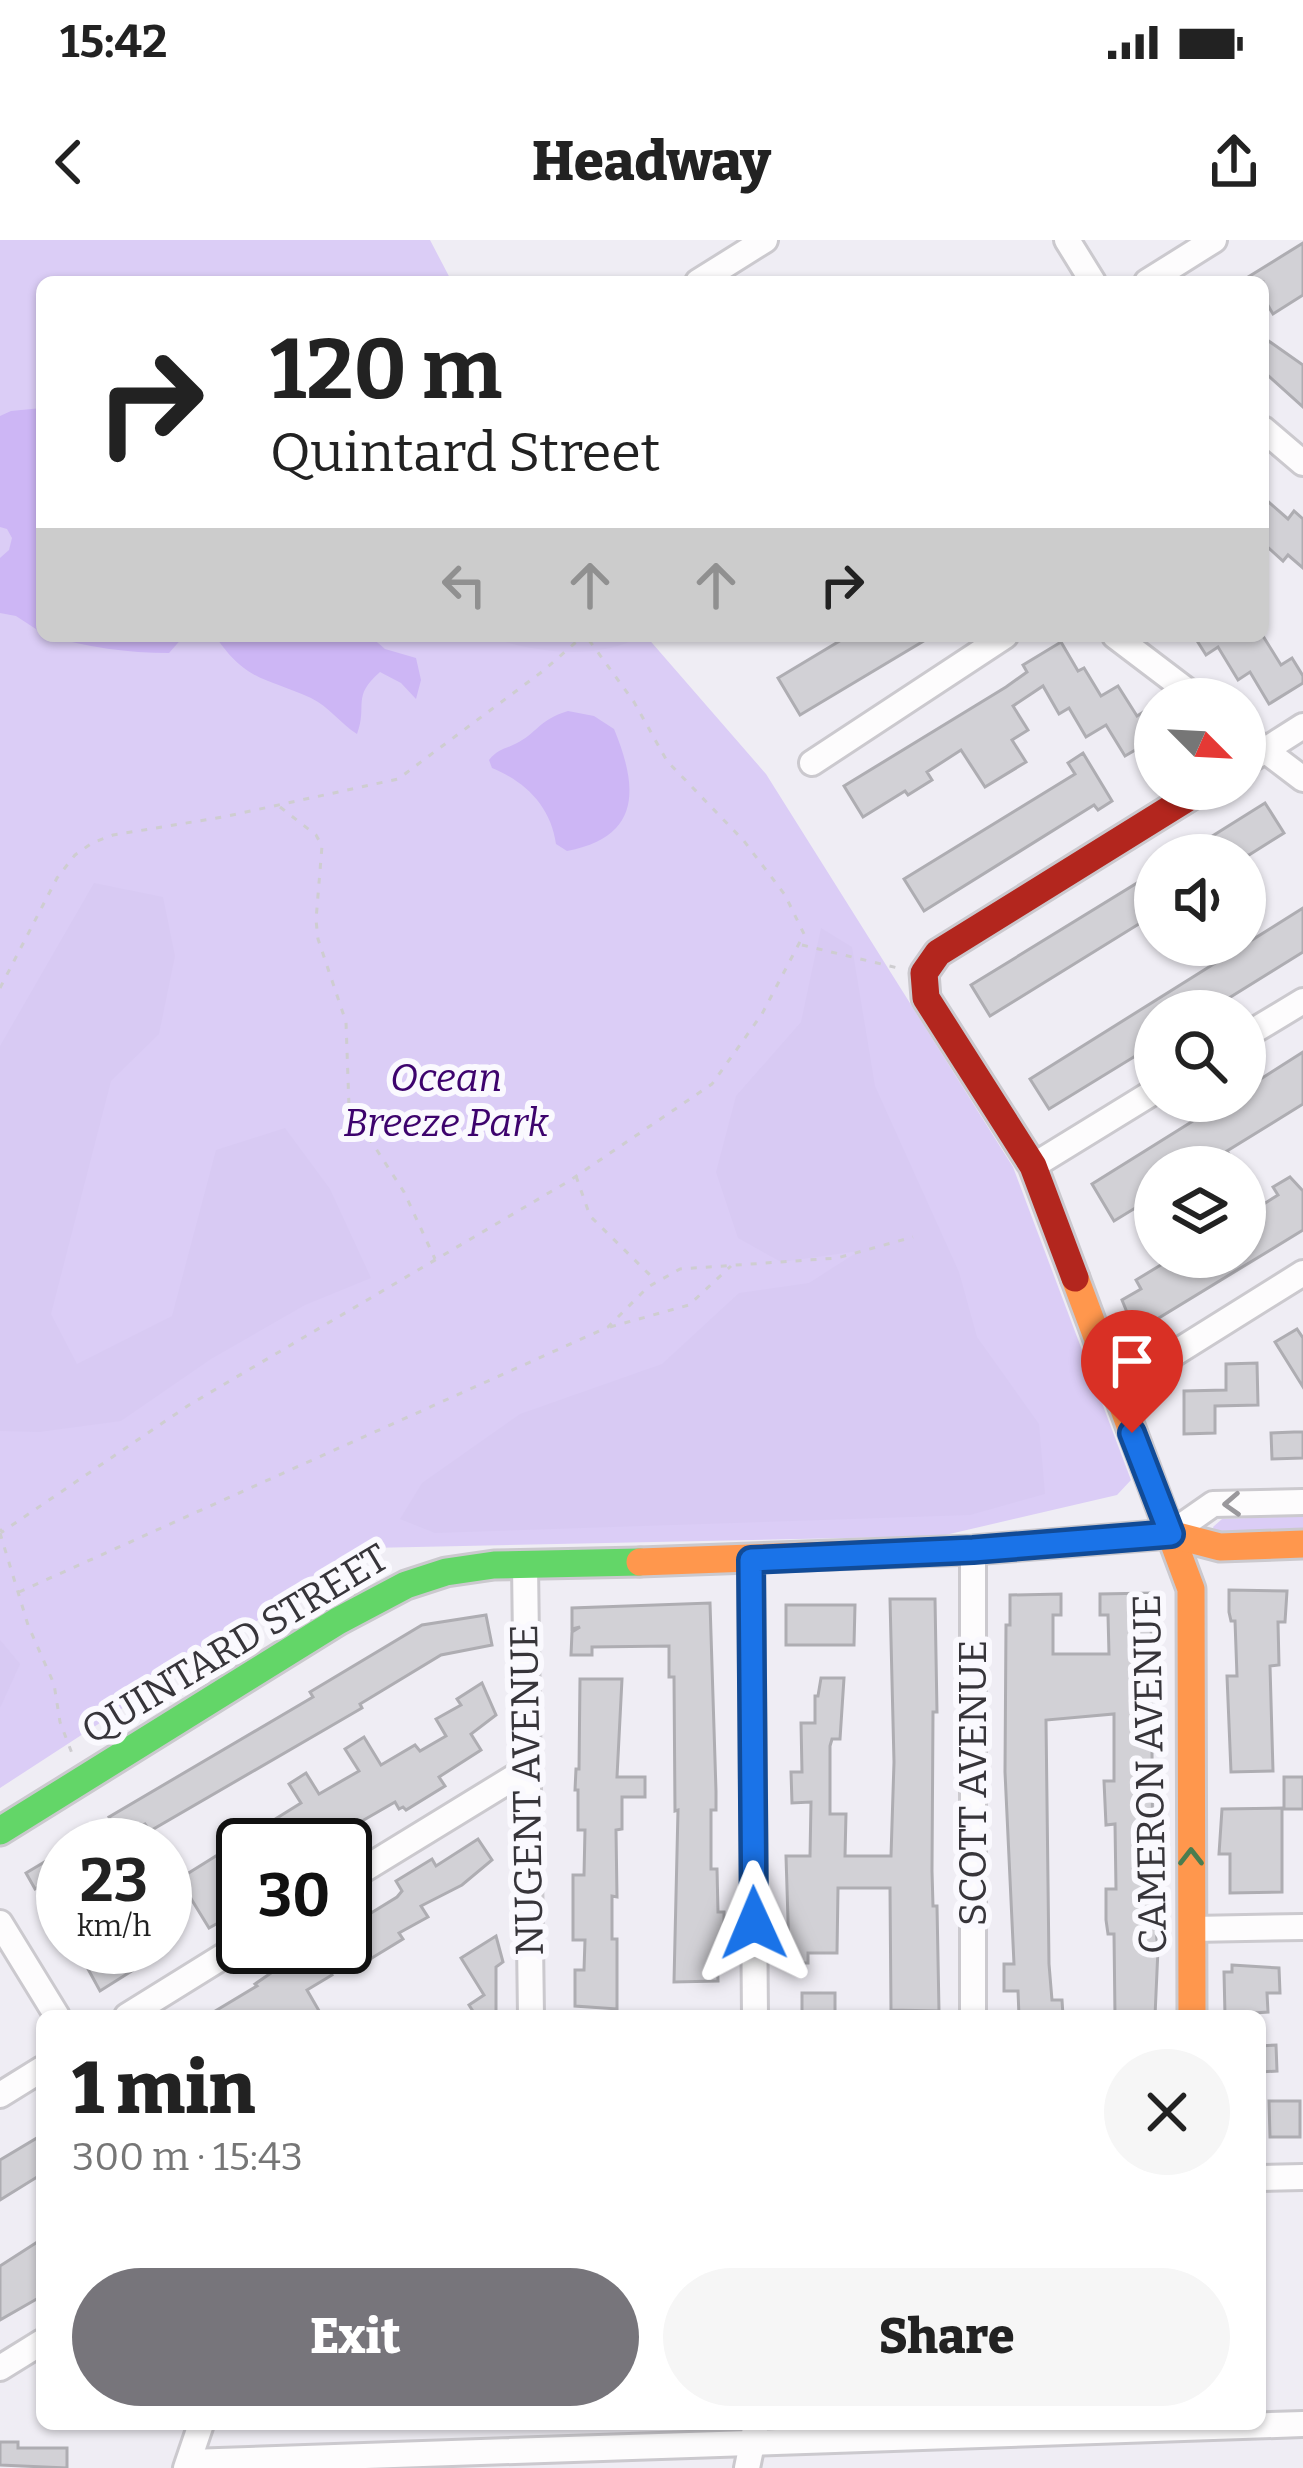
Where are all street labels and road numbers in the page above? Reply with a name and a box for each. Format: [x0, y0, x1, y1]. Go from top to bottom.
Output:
street label: QUINTARD STREET [74, 1534, 396, 1754]
street label: CAMERON AVENUE [1124, 1594, 1176, 1954]
street label: NUGENT AVENUE [501, 1624, 553, 1956]
street label: SCOTT AVENUE [950, 1640, 996, 1926]

